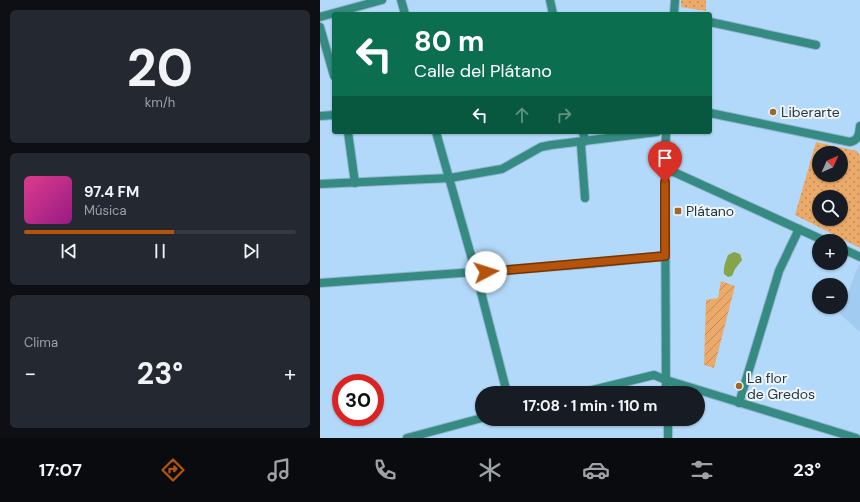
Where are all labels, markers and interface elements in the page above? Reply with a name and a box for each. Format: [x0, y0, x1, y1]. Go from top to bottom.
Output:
text: 80 m [414, 23, 484, 60]
icon: left [348, 28, 400, 80]
text: 20 [127, 34, 193, 102]
text: Calle del Plátano [414, 59, 552, 83]
text: km/h [145, 94, 175, 111]
place label: Liberarte [781, 103, 840, 121]
icon: left [469, 104, 491, 126]
icon: ahead [511, 104, 533, 126]
icon: right [553, 104, 575, 126]
marker: Liberarte [768, 107, 778, 117]
pin [648, 141, 682, 182]
north arrow [812, 146, 848, 182]
map controls [812, 146, 848, 314]
icon: arrive [654, 147, 676, 169]
text: 97.4 FM [84, 182, 139, 202]
button: search [812, 190, 848, 226]
text: Música [84, 202, 127, 219]
place label: Plátano [686, 202, 734, 220]
marker: Plátano [673, 206, 683, 216]
button: + [812, 234, 848, 270]
icon: previous [58, 240, 80, 262]
icon: pause [149, 240, 171, 262]
icon: next [240, 240, 262, 262]
position arrow [465, 251, 507, 293]
button: − [812, 278, 848, 314]
text: Clima [24, 334, 58, 351]
text: 23° [137, 354, 183, 393]
text: − [24, 359, 36, 388]
text: + [284, 359, 296, 388]
place label: La flor de Gredos [747, 369, 815, 403]
speed limit sign: 30 [332, 374, 384, 426]
marker: La flor de Gredos [734, 381, 744, 391]
text: 17:08 · 1 min · 110 m [523, 396, 657, 416]
icon: directions [159, 456, 187, 484]
icon: music [265, 456, 293, 484]
icon: phone [371, 456, 399, 484]
icon: climate [476, 456, 504, 484]
icon: car [582, 456, 610, 484]
icon: filters [688, 456, 716, 484]
text: 17:07 [39, 458, 82, 482]
text: 23° [793, 458, 821, 482]

